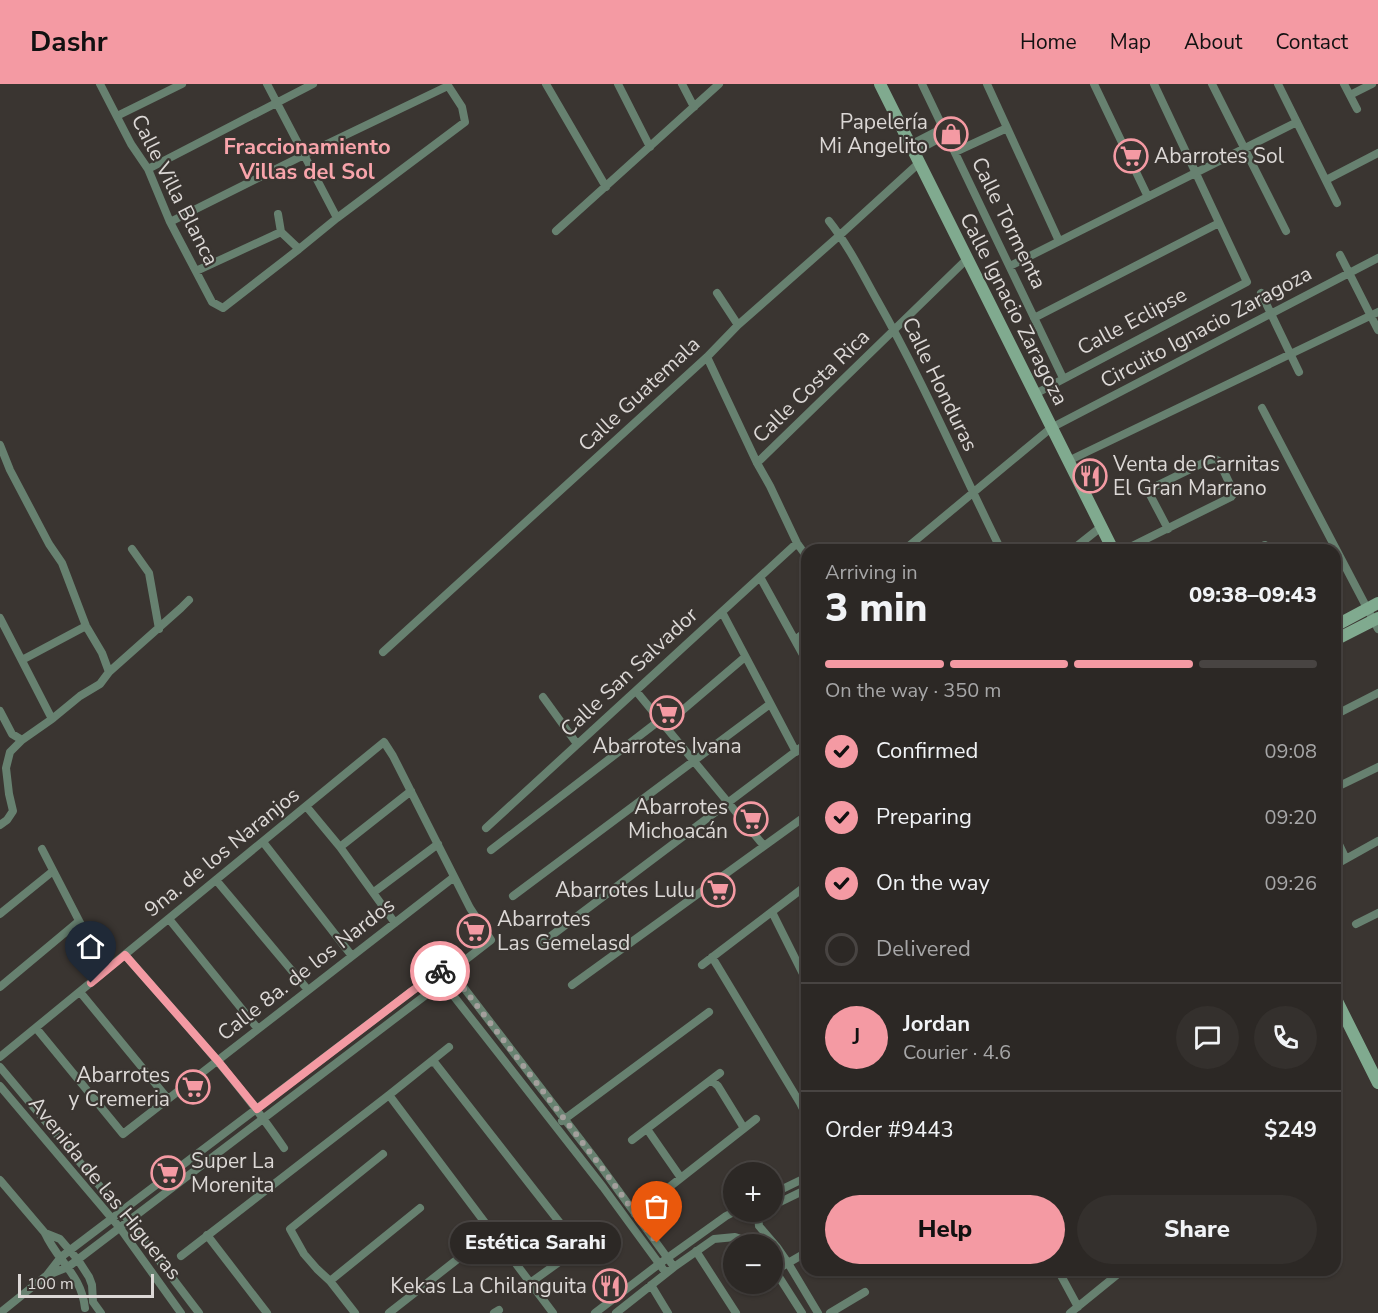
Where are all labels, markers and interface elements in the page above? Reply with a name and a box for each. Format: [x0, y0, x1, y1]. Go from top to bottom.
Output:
text: Dashr [30, 23, 108, 61]
text: Home [1020, 28, 1077, 56]
text: Map [1110, 28, 1151, 56]
text: About [1184, 28, 1242, 56]
text: Contact [1275, 28, 1348, 56]
place label: Papelería Mi Angelito [819, 108, 928, 160]
street label: Calle Villa Blanca [125, 110, 225, 270]
shop icon: Papelería Mi Angelito [933, 116, 969, 152]
district label: Fraccionamiento Villas del Sol [223, 132, 391, 187]
supermarket icon: Abarrotes Sol [1113, 138, 1149, 174]
place label: Abarrotes Sol [1154, 142, 1285, 170]
street label: Calle Tormenta [965, 152, 1053, 294]
street label: Calle Ignacio Zaragoza [953, 208, 1075, 410]
street label: Circuito Ignacio Zaragoza [1095, 259, 1317, 395]
street label: Calle Eclipse [1072, 280, 1192, 362]
street label: Calle Honduras [895, 312, 985, 456]
street label: Calle Costa Rica [746, 323, 876, 449]
street label: Calle Guatemala [572, 330, 706, 458]
place label: Venta de Carnitas El Gran Marrano [1112, 450, 1280, 502]
restaurant icon: Venta de Carnitas El Gran Marrano [1072, 458, 1108, 494]
text: Arriving in [825, 559, 918, 586]
text: 09:38–09:43 [1189, 580, 1317, 610]
text: 3 min [825, 582, 928, 635]
street label: Calle San Salvador [554, 601, 704, 743]
text: On the way · 350 m [825, 677, 1001, 704]
supermarket icon: Abarrotes Ivana [649, 695, 685, 731]
place label: Abarrotes Ivana [592, 732, 742, 760]
icon: check [825, 735, 858, 768]
text: Confirmed [876, 736, 978, 766]
text: 09:08 [1264, 738, 1317, 765]
street label: 9na. de los Naranjos [139, 781, 305, 923]
place label: Abarrotes Michoacán [628, 793, 728, 845]
supermarket icon: Abarrotes Michoacán [733, 801, 769, 837]
icon: check [825, 801, 858, 834]
text: Preparing [876, 802, 972, 832]
text: 09:20 [1264, 804, 1317, 831]
icon: check [825, 867, 858, 900]
text: On the way [876, 868, 990, 898]
text: 09:26 [1264, 870, 1317, 897]
supermarket icon: Abarrotes Lulu [700, 872, 736, 908]
place label: Abarrotes Lulu [555, 876, 695, 904]
street label: Calle 8a. de los Nardos [212, 891, 400, 1047]
place label: Abarrotes Las Gemelasd [497, 905, 630, 957]
supermarket icon: Abarrotes Las Gemelasd [456, 913, 492, 949]
pin [65, 921, 116, 983]
icon: home [74, 930, 107, 963]
text: Delivered [876, 934, 971, 964]
courier [410, 941, 470, 1001]
icon: bike [424, 955, 457, 988]
button: chat [1176, 1006, 1239, 1069]
button: phone [1254, 1006, 1317, 1069]
text: Jordan [903, 1009, 970, 1039]
text: J [853, 1022, 860, 1052]
text: Courier · 4.6 [903, 1039, 1011, 1066]
place label: Abarrotes y Cremeria [68, 1061, 170, 1113]
supermarket icon: Abarrotes y Cremeria [175, 1069, 211, 1105]
street label: Avenida de las Higueras [22, 1090, 188, 1286]
text: Order #9443 [825, 1115, 954, 1145]
text: $249 [1264, 1115, 1317, 1145]
place label: Super La Morenita [191, 1147, 275, 1199]
supermarket icon: Super La Morenita [150, 1155, 186, 1191]
map controls [723, 1162, 783, 1294]
button: + [723, 1162, 783, 1222]
pin [631, 1181, 682, 1243]
icon: bag [640, 1190, 673, 1223]
button: Help [825, 1195, 1065, 1264]
button: Share [1077, 1195, 1317, 1264]
callout: Estética Sarahi [450, 1222, 621, 1264]
text: Estética Sarahi [465, 1229, 606, 1256]
button: − [723, 1234, 783, 1294]
restaurant icon: Kekas La Chilanguita [592, 1268, 628, 1304]
scale bar [18, 1271, 154, 1298]
place label: Kekas La Chilanguita [390, 1272, 587, 1300]
text: 100 m [27, 1273, 74, 1295]

